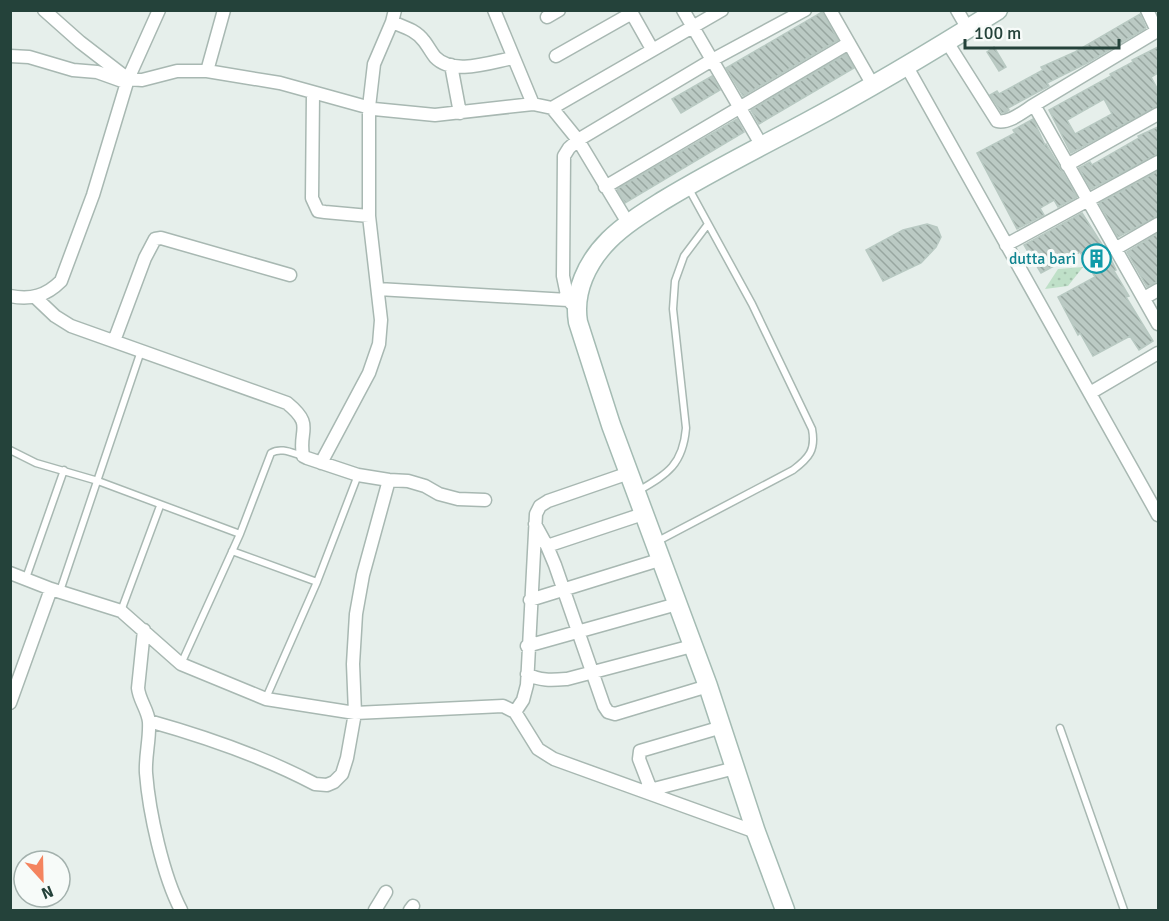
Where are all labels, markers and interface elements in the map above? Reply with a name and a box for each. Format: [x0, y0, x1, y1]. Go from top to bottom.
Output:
scale bar [965, 12, 1120, 50]
text: 100 m [974, 22, 1021, 44]
building icon: dutta bari [1081, 242, 1113, 274]
place label: dutta bari [1009, 249, 1076, 269]
north arrow [12, 849, 72, 909]
text: N [38, 881, 56, 903]

